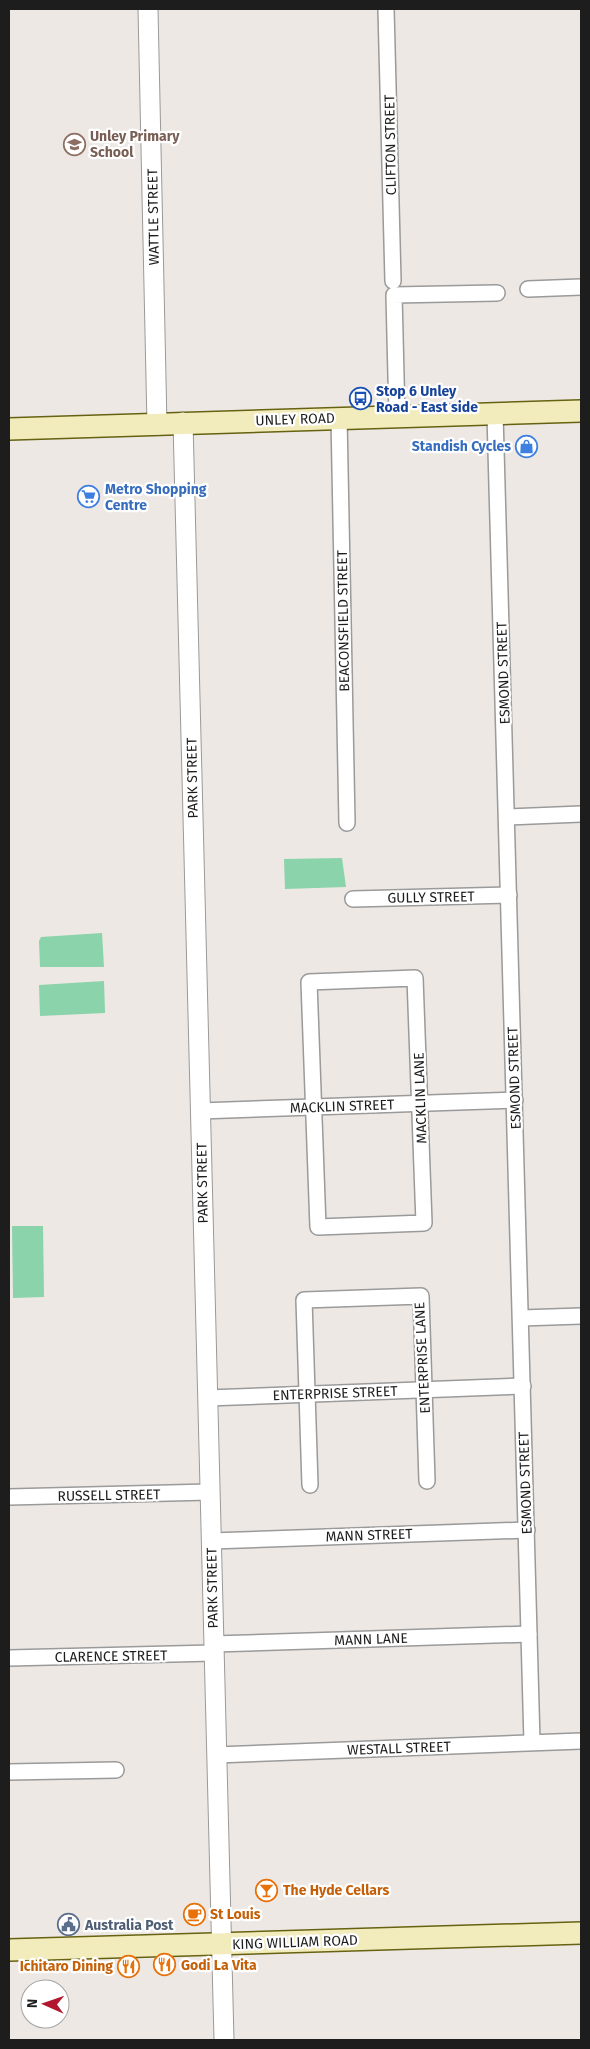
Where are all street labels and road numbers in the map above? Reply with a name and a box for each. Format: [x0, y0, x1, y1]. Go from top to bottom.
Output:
street label: CLIFTON STREET [381, 94, 400, 196]
street label: WATTLE STREET [144, 168, 163, 266]
street label: UNLEY ROAD [255, 410, 335, 429]
street label: BEACONSFIELD STREET [334, 549, 353, 692]
street label: ESMOND STREET [493, 621, 514, 725]
street label: PARK STREET [183, 737, 202, 819]
street label: GULLY STREET [387, 888, 476, 907]
street label: ESMOND STREET [504, 1026, 525, 1130]
street label: MACKLIN LANE [410, 1052, 431, 1144]
street label: MACKLIN STREET [290, 1096, 395, 1117]
street label: PARK STREET [193, 1142, 212, 1224]
street label: ENTERPRISE LANE [411, 1302, 434, 1414]
street label: ENTERPRISE STREET [272, 1383, 399, 1404]
street label: ESMOND STREET [515, 1431, 536, 1535]
street label: RUSSELL STREET [57, 1486, 161, 1505]
street label: MANN STREET [325, 1525, 414, 1546]
street label: PARK STREET [203, 1547, 222, 1629]
street label: MANN LANE [334, 1630, 408, 1649]
street label: CLARENCE STREET [55, 1647, 168, 1666]
street label: WESTALL STREET [347, 1738, 452, 1759]
street label: KING WILLIAM ROAD [232, 1932, 358, 1953]

